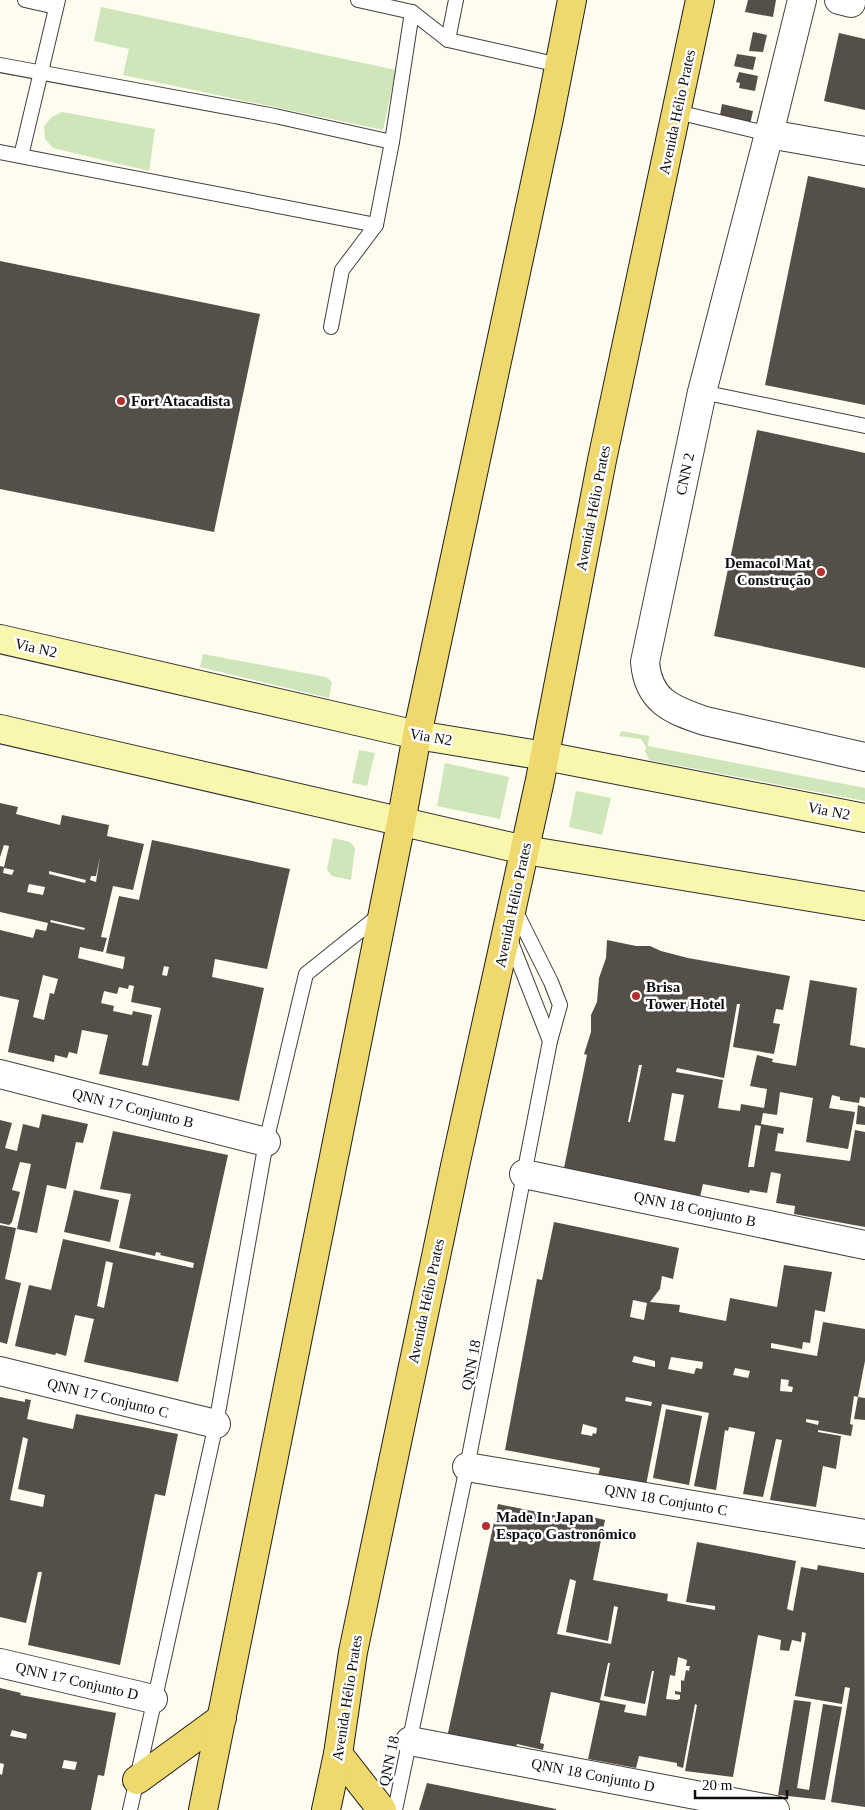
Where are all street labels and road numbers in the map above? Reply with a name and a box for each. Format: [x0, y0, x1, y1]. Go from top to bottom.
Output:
street label: Avenida Hélio Prates [656, 48, 698, 176]
street label: Avenida Hélio Prates [573, 444, 613, 572]
street label: CNN 2 [673, 451, 697, 497]
street label: Via N2 [13, 635, 59, 661]
street label: Via N2 [409, 725, 453, 749]
street label: Via N2 [806, 799, 852, 823]
street label: Avenida Hélio Prates [492, 841, 534, 969]
street label: QNN 17 Conjunto B [71, 1085, 195, 1131]
street label: QNN 18 Conjunto B [632, 1188, 758, 1230]
street label: Avenida Hélio Prates [405, 1237, 447, 1365]
street label: QNN 18 [458, 1338, 484, 1392]
street label: QNN 17 Conjunto C [46, 1375, 170, 1421]
street label: QNN 18 Conjunto C [603, 1481, 729, 1519]
street label: Avenida Hélio Prates [329, 1634, 365, 1762]
street label: QNN 17 Conjunto D [14, 1659, 140, 1703]
street label: QNN 18 [376, 1734, 402, 1788]
street label: QNN 18 Conjunto D [530, 1755, 656, 1795]

